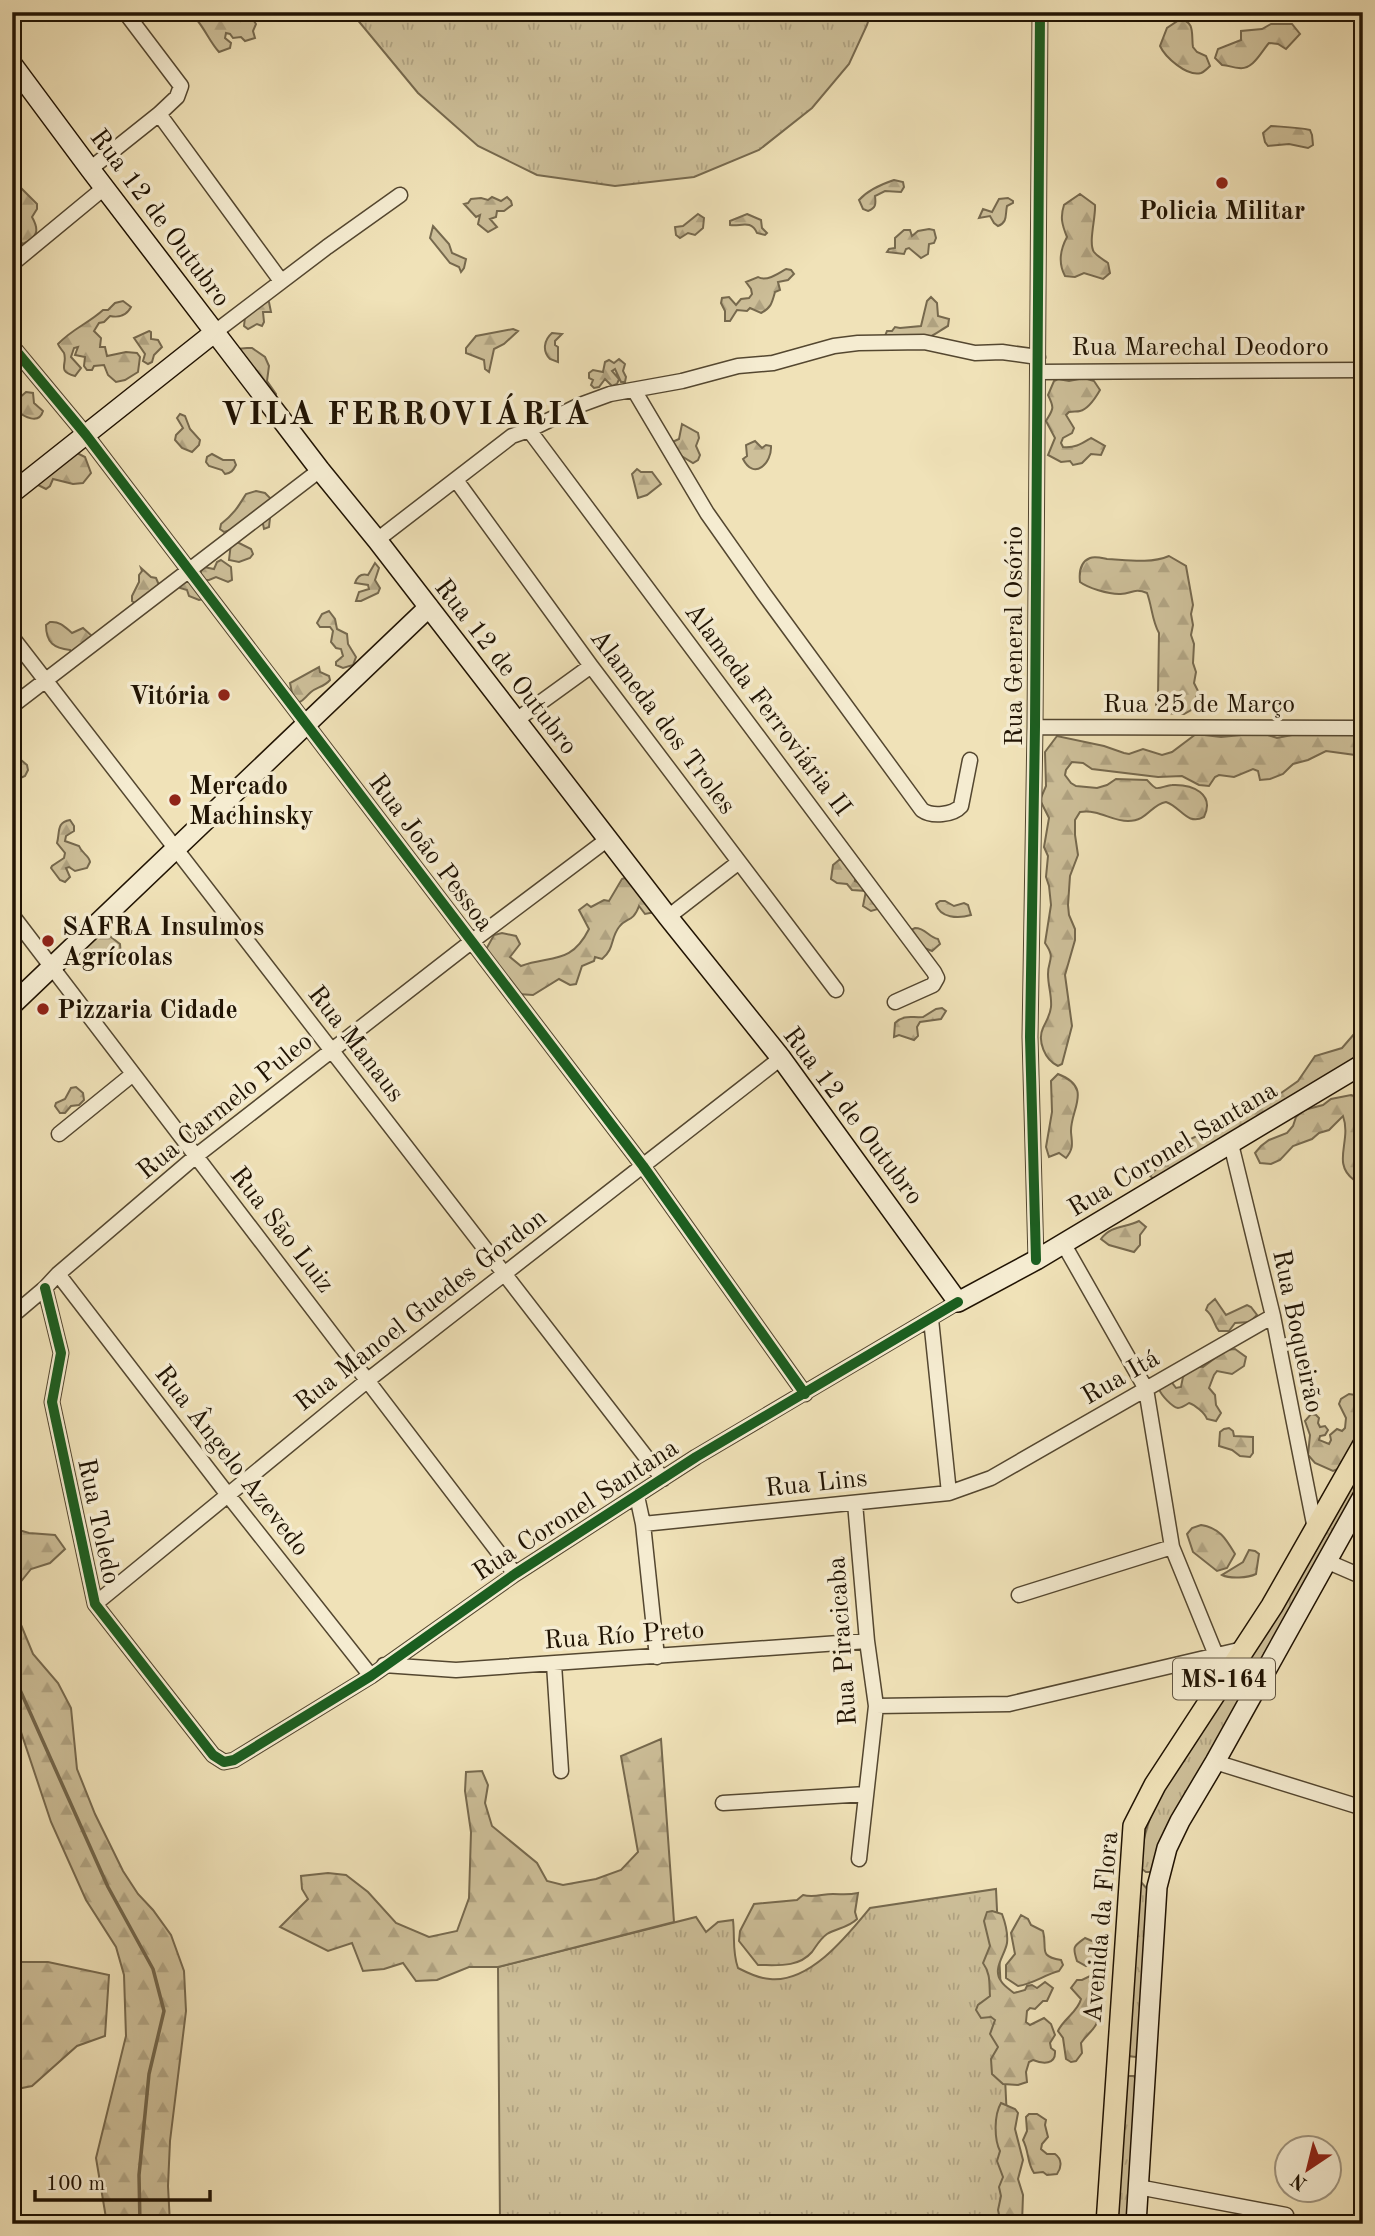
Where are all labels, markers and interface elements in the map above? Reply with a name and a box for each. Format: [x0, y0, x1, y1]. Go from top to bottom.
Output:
street label: Rua 12 de Outubro [84, 125, 234, 312]
marker: Policia Militar [1214, 175, 1230, 191]
place label: Policia Militar [1139, 199, 1305, 225]
street label: Rua Marechal Deodoro [1071, 335, 1329, 361]
district label: VILA FERROVIÁRIA [221, 393, 591, 432]
street label: Rua General Osório [1002, 526, 1028, 746]
street label: Rua 12 de Outubro [429, 575, 582, 760]
street label: Alameda Ferroviária II [679, 599, 856, 821]
street label: Alameda dos Troles [585, 625, 740, 819]
place label: Vitória [129, 684, 210, 710]
marker: Vitória [216, 687, 232, 703]
street label: Rua 25 de Março [1103, 692, 1295, 718]
street label: Rua João Pessoa [363, 770, 498, 937]
place label: Mercado Machinsky [189, 774, 314, 830]
marker: Mercado Machinsky [167, 792, 183, 808]
place label: SAFRA Insulmos Agrícolas [62, 915, 264, 971]
marker: SAFRA Insulmos Agrícolas [40, 933, 56, 949]
street label: Rua Manaus [302, 981, 409, 1107]
place label: Pizzaria Cidade [57, 998, 238, 1024]
marker: Pizzaria Cidade [35, 1001, 51, 1017]
street label: Rua 12 de Outubro [777, 1023, 927, 1210]
street label: Rua Carmelo Puleo [133, 1028, 318, 1185]
street label: Rua Coronel Santana [1064, 1077, 1282, 1222]
street label: Rua São Luiz [225, 1163, 338, 1298]
street label: Rua Manoel Guedes Gordon [290, 1204, 552, 1417]
street label: Rua Boqueirão [1267, 1248, 1327, 1415]
street label: Rua Itá [1078, 1345, 1164, 1410]
street label: Rua Ângelo Azevedo [149, 1359, 317, 1561]
street label: Rua Coronel Santana [469, 1435, 683, 1587]
street label: Rua Toledo [72, 1456, 124, 1587]
street label: Rua Lins [764, 1466, 868, 1502]
street label: Rua Piracicaba [824, 1555, 862, 1726]
street label: Rua Río Preto [543, 1617, 705, 1655]
road number: MS-164 [1173, 1658, 1275, 1700]
street label: Avenida da Flora [1081, 1830, 1123, 2024]
north arrow [1274, 2134, 1344, 2204]
scale bar [35, 2159, 210, 2203]
text: N [1288, 2169, 1311, 2193]
text: 100 m [46, 2174, 105, 2195]

